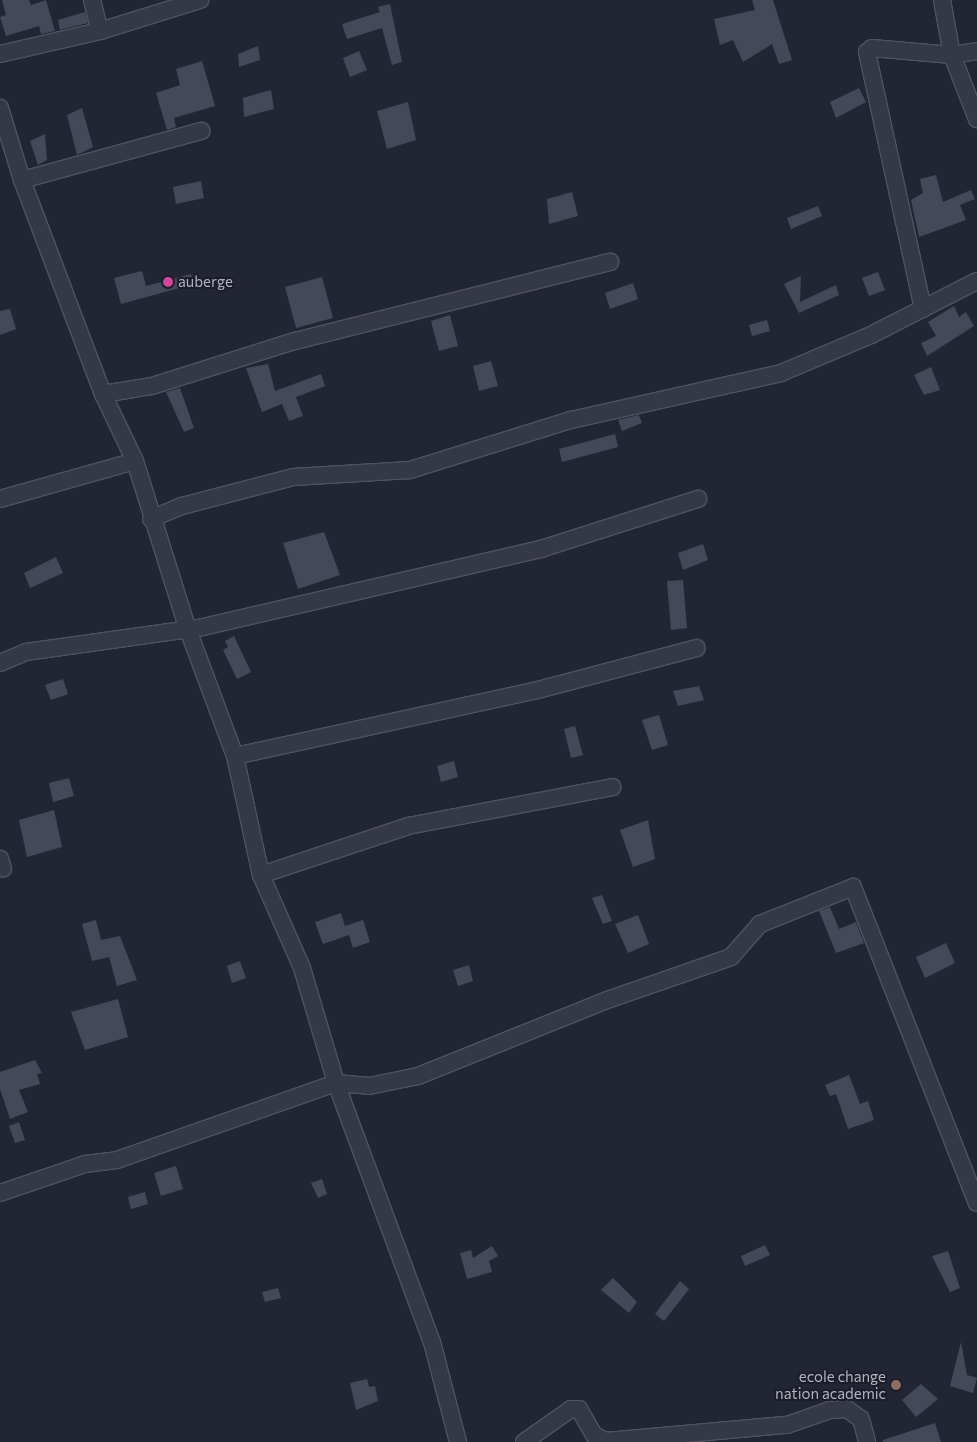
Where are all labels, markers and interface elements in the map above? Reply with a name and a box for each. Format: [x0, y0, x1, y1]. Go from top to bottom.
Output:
place label: auberge [178, 273, 233, 291]
marker: auberge [162, 276, 174, 288]
place label: ecole change nation academic [775, 1367, 886, 1402]
marker: ecole change nation academic [890, 1379, 902, 1391]

